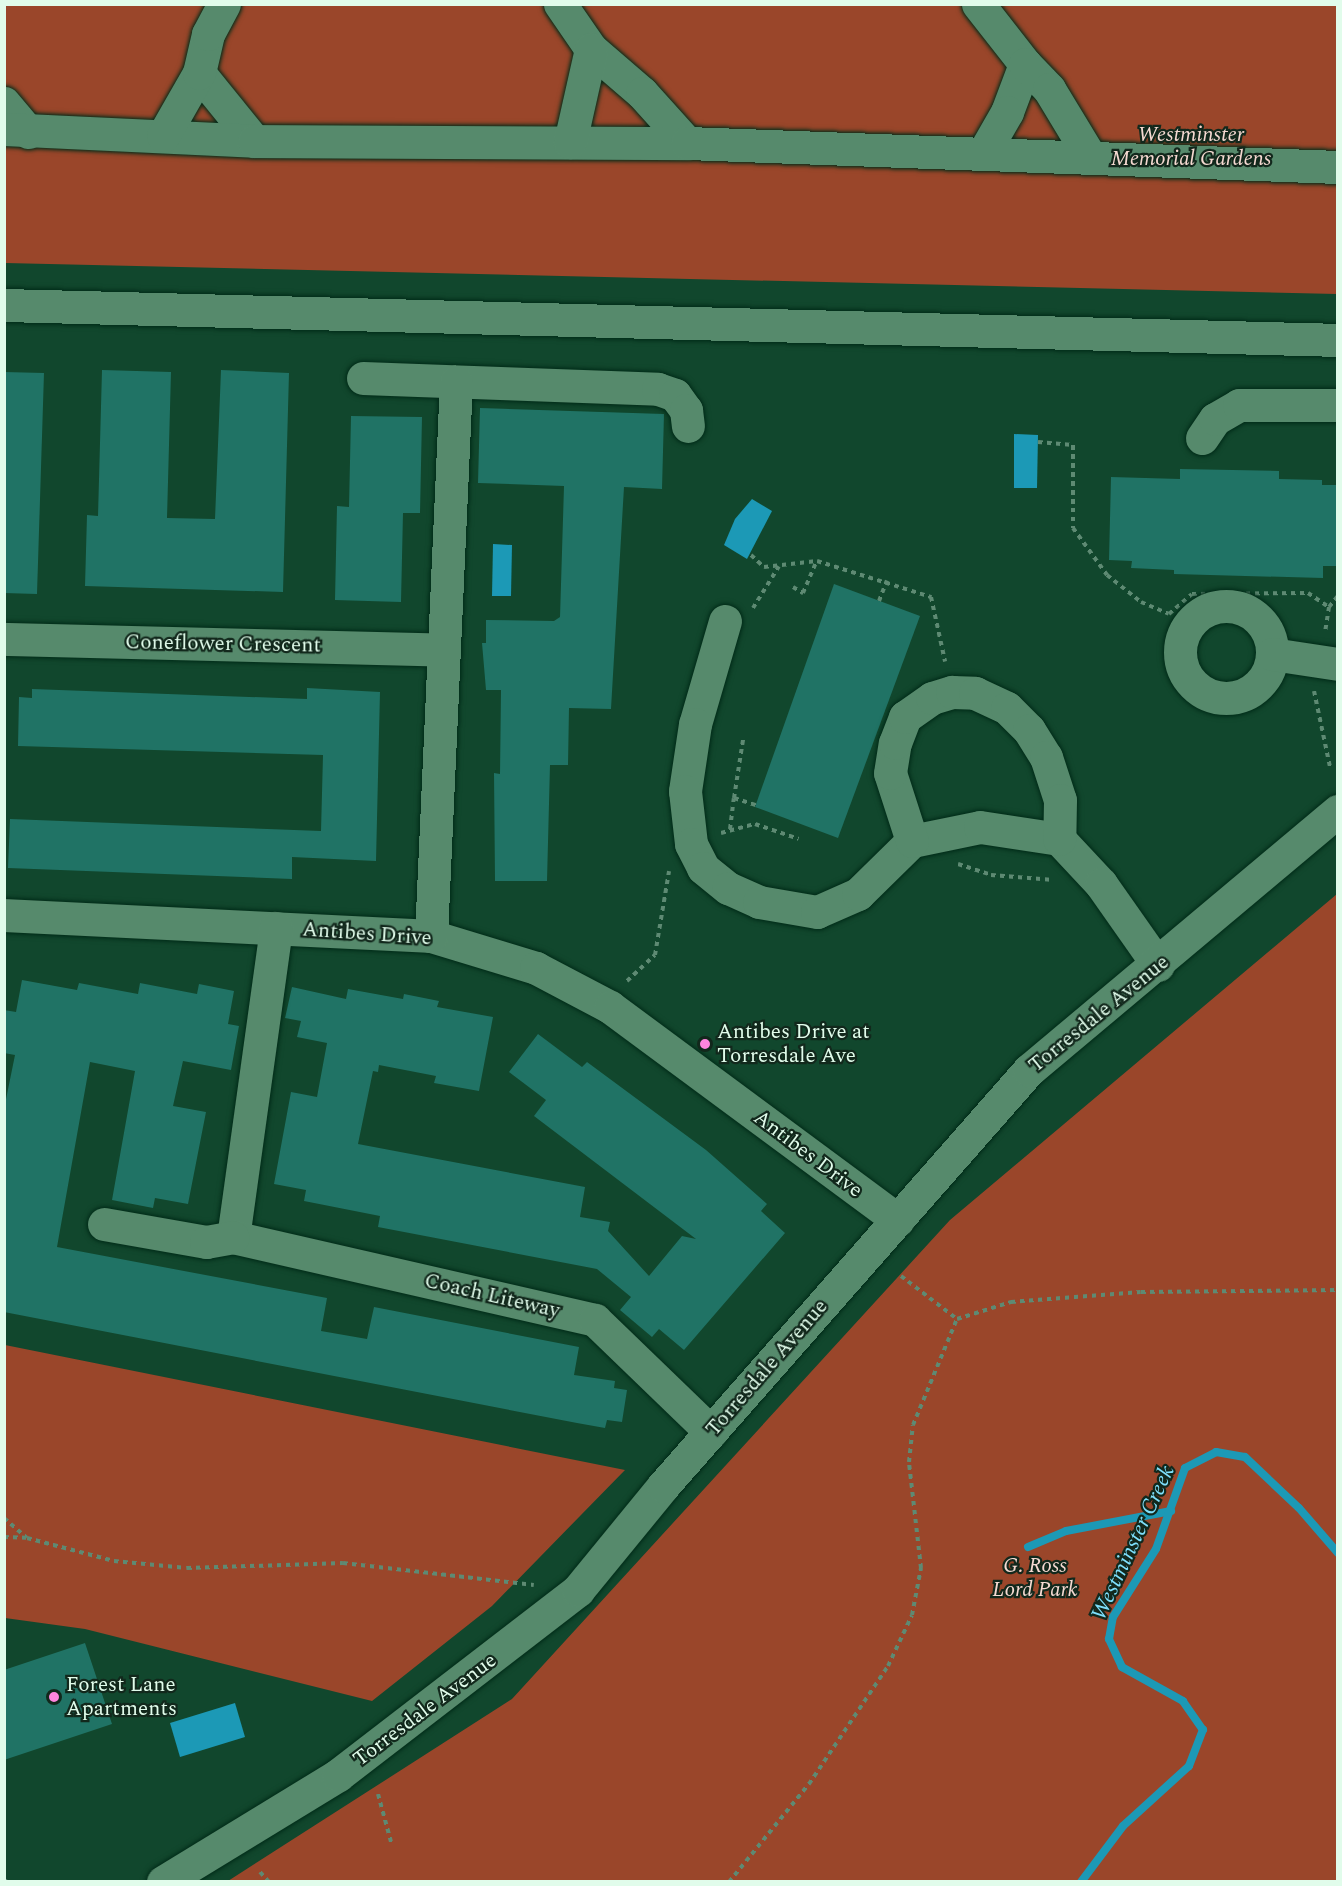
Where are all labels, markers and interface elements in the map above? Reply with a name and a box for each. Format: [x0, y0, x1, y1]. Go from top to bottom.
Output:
park label: Westminster Memorial Gardens [1111, 122, 1271, 172]
street label: Coneflower Crescent [125, 630, 321, 658]
street label: Antibes Drive [301, 917, 433, 951]
street label: Torresdale Avenue [1024, 950, 1174, 1078]
place label: Antibes Drive at Torresdale Ave [717, 1019, 870, 1069]
marker: Antibes Drive at Torresdale Ave [698, 1037, 712, 1051]
street label: Antibes Drive [749, 1105, 867, 1203]
street label: Coach Liteway [422, 1268, 562, 1324]
street label: Torresdale Avenue [701, 1294, 833, 1442]
water label: Westminster Creek [1085, 1461, 1181, 1625]
park label: G. Ross Lord Park [992, 1553, 1078, 1603]
street label: Torresdale Avenue [348, 1648, 502, 1772]
place label: Forest Lane Apartments [66, 1672, 177, 1722]
marker: Forest Lane Apartments [47, 1690, 61, 1704]

